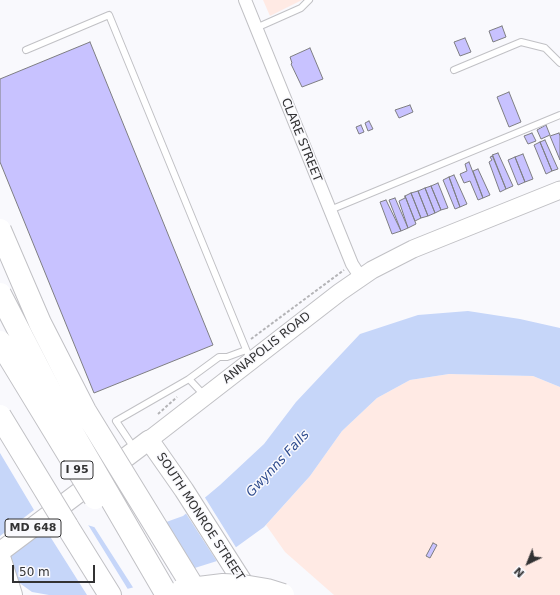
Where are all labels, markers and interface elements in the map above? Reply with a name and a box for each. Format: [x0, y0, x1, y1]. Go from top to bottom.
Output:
street label: CLARE STREET [278, 96, 324, 184]
street label: ANNAPOLIS ROAD [220, 309, 314, 387]
water label: Gwynns Falls [243, 428, 313, 500]
street label: SOUTH MONROE STREET [153, 450, 247, 584]
road number: I 95 [61, 461, 93, 479]
road number: MD 648 [5, 519, 61, 537]
north arrow [508, 543, 548, 583]
scale bar [14, 557, 97, 583]
text: N [512, 564, 527, 580]
text: 50 m [19, 565, 50, 579]

